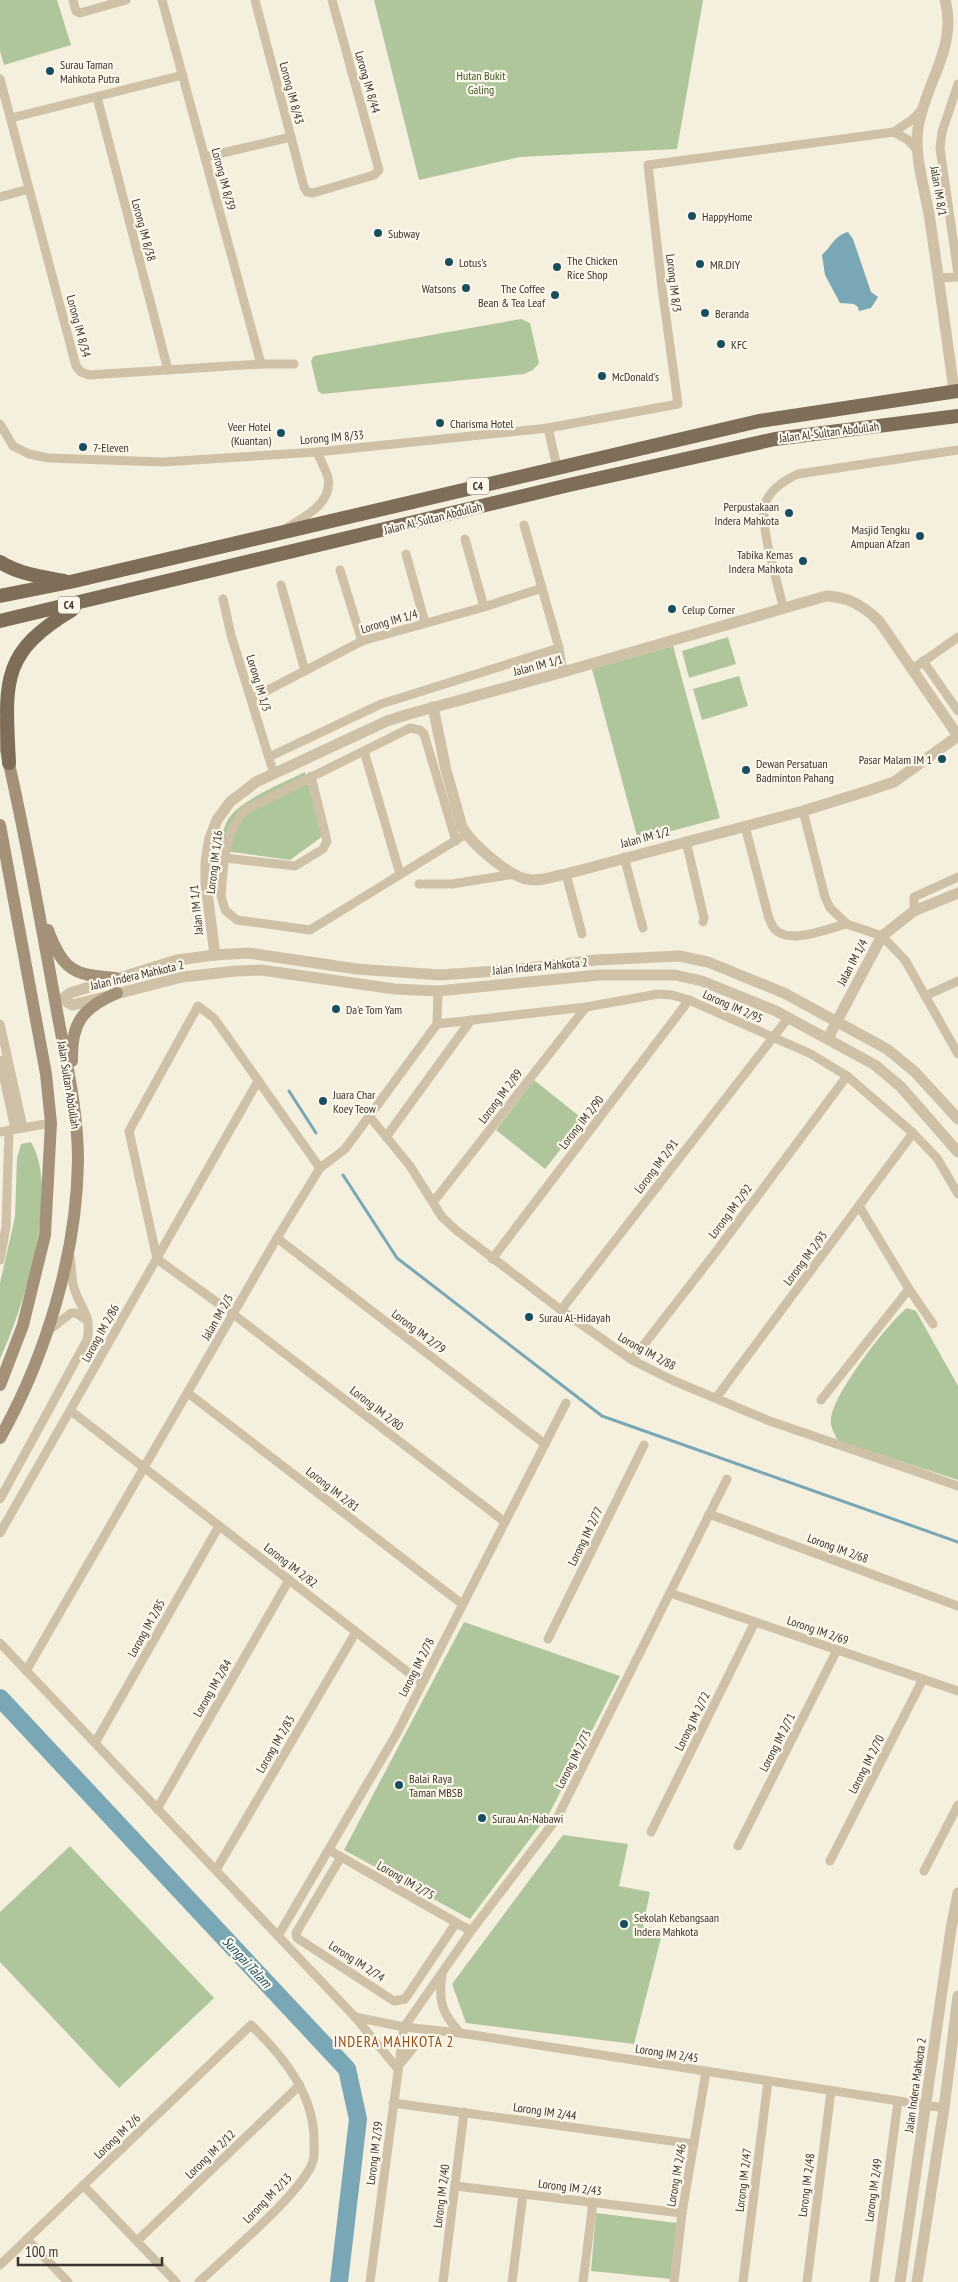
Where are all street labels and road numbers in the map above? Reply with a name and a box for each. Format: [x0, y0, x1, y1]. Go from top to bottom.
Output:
street label: Lorong IM 8/44 [352, 49, 384, 115]
street label: Lorong IM 8/43 [276, 60, 308, 126]
street label: Lorong IM 8/39 [208, 146, 240, 212]
street label: Jalan IM 8/1 [927, 164, 951, 217]
street label: Lorong IM 8/38 [128, 197, 160, 263]
street label: Lorong IM 8/3 [663, 253, 685, 313]
street label: Lorong IM 8/34 [63, 293, 95, 359]
street label: Jalan Al-Sultan Abdullah [777, 418, 880, 446]
street label: Lorong IM 8/33 [300, 427, 364, 447]
road number: C4 [467, 478, 489, 494]
street label: Jalan Al-Sultan Abdullah [381, 499, 484, 538]
road number: C4 [58, 596, 80, 614]
street label: Lorong IM 1/4 [359, 606, 420, 636]
street label: Jalan IM 1/1 [511, 651, 564, 679]
street label: Lorong IM 1/3 [243, 653, 275, 713]
street label: Jalan IM 1/2 [618, 823, 671, 851]
street label: Lorong IM 1/16 [203, 829, 225, 895]
street label: Jalan IM 1/1 [186, 884, 206, 937]
street label: Jalan IM 1/4 [833, 936, 871, 989]
street label: Jalan Indera Mahkota 2 [491, 954, 588, 978]
street label: Jalan Indera Mahkota 2 [88, 957, 185, 993]
street label: Lorong IM 2/95 [701, 986, 765, 1026]
street label: Jalan Sultan Abdullah [54, 1039, 83, 1130]
street label: Lorong IM 2/89 [475, 1066, 525, 1126]
street label: Lorong IM 2/90 [555, 1092, 607, 1152]
street label: Lorong IM 2/91 [631, 1136, 681, 1196]
street label: Lorong IM 2/92 [705, 1181, 755, 1241]
street label: Lorong IM 2/93 [780, 1228, 830, 1288]
street label: Jalan IM 2/3 [197, 1291, 236, 1343]
street label: Lorong IM 2/86 [78, 1301, 122, 1365]
street label: Lorong IM 2/79 [389, 1306, 449, 1356]
street label: Lorong IM 2/88 [615, 1329, 679, 1373]
street label: Lorong IM 2/80 [347, 1382, 407, 1434]
street label: Lorong IM 2/81 [303, 1463, 363, 1515]
street label: Lorong IM 2/77 [564, 1504, 606, 1568]
street label: Lorong IM 2/68 [805, 1530, 871, 1566]
street label: Lorong IM 2/82 [261, 1539, 321, 1591]
street label: Lorong IM 2/85 [124, 1596, 168, 1660]
street label: Lorong IM 2/69 [785, 1613, 851, 1647]
street label: Lorong IM 2/78 [395, 1635, 437, 1699]
street label: Lorong IM 2/84 [190, 1656, 235, 1719]
street label: Lorong IM 2/72 [671, 1689, 713, 1753]
street label: Lorong IM 2/71 [756, 1710, 798, 1774]
street label: Lorong IM 2/83 [253, 1713, 297, 1775]
street label: Lorong IM 2/73 [552, 1727, 594, 1791]
street label: Lorong IM 2/70 [845, 1732, 887, 1796]
street label: Lorong IM 2/75 [375, 1858, 437, 1902]
street label: Lorong IM 2/74 [326, 1937, 388, 1985]
street label: Jalan Indera Mahkota 2 [901, 2037, 929, 2134]
street label: Lorong IM 2/45 [634, 2041, 700, 2065]
street label: Lorong IM 2/44 [512, 2099, 578, 2123]
street label: Lorong IM 2/6 [91, 2110, 143, 2162]
street label: Lorong IM 2/39 [363, 2120, 385, 2186]
street label: Lorong IM 2/12 [182, 2126, 238, 2182]
street label: Lorong IM 2/46 [663, 2142, 689, 2208]
street label: Lorong IM 2/47 [732, 2147, 754, 2213]
street label: Lorong IM 2/48 [795, 2152, 817, 2218]
street label: Lorong IM 2/49 [861, 2157, 885, 2223]
street label: Lorong IM 2/40 [430, 2163, 452, 2229]
street label: Lorong IM 2/13 [239, 2170, 295, 2226]
street label: Lorong IM 2/43 [537, 2176, 603, 2198]

